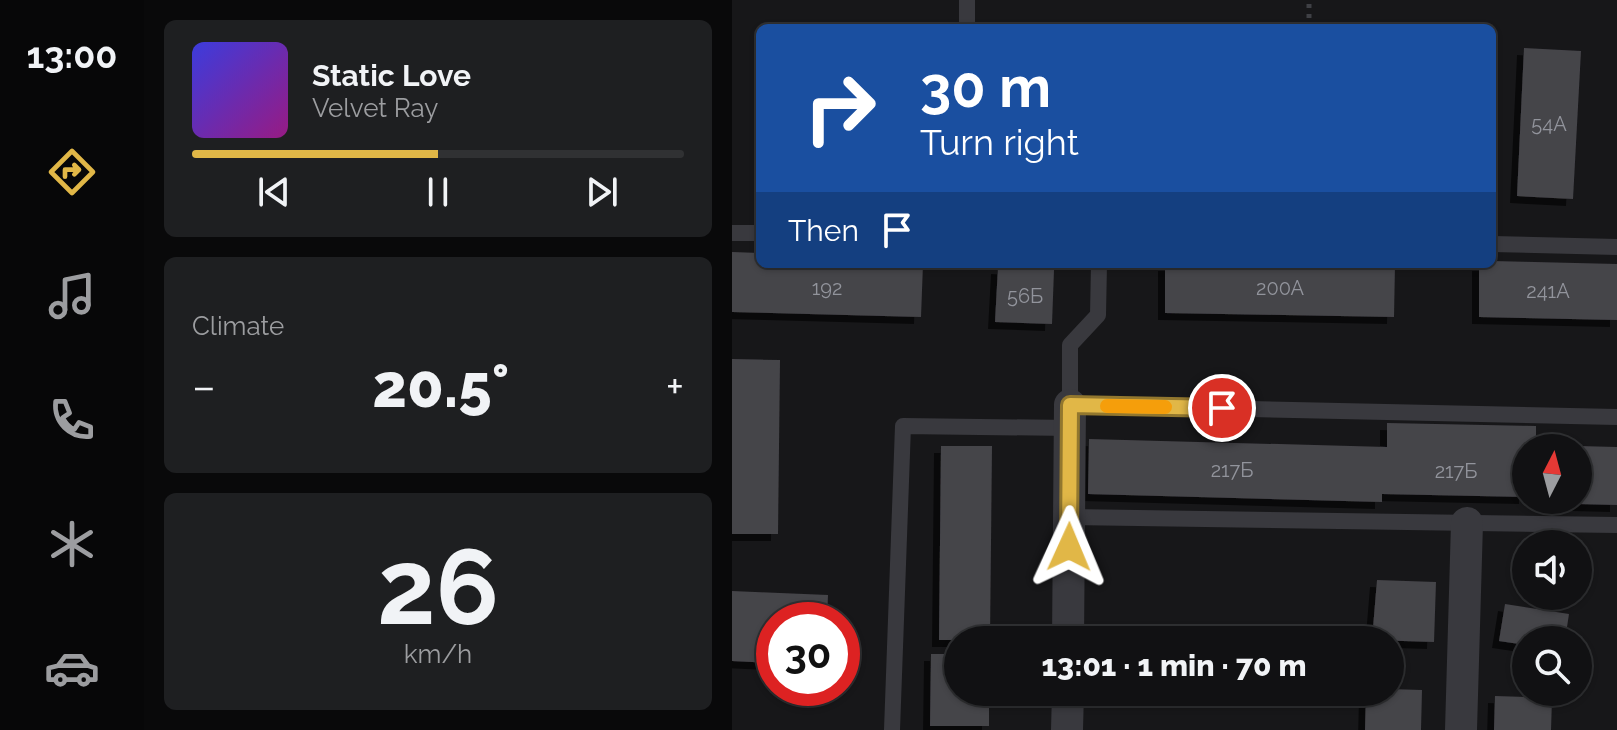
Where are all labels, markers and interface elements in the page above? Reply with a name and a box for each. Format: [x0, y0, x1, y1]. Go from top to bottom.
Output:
text: 13:00 [27, 34, 117, 76]
text: 30 m [920, 54, 1051, 120]
icon: right [788, 56, 892, 160]
text: Static Love [312, 58, 471, 93]
text: Velvet Ray [312, 93, 438, 123]
house number: 54А [1531, 112, 1567, 136]
text: Turn right [920, 121, 1079, 163]
icon: directions [44, 144, 100, 200]
icon: previous [252, 170, 296, 214]
icon: pause [416, 170, 460, 214]
icon: next [580, 170, 624, 214]
icon: arrive [875, 208, 919, 252]
text: Then [788, 213, 859, 248]
icon: music [44, 268, 100, 324]
house number: 192 [812, 276, 842, 300]
house number: 200А [1256, 276, 1305, 300]
house number: 241А [1526, 279, 1570, 303]
house number: 56Б [1007, 284, 1043, 308]
text: Climate [192, 311, 284, 341]
text: 20.5° [372, 351, 509, 421]
text: − [192, 361, 216, 412]
text: + [666, 361, 684, 412]
pin [1188, 374, 1256, 442]
icon: arrive [1200, 386, 1244, 430]
icon: phone [44, 392, 100, 448]
north arrow [1512, 434, 1592, 514]
map controls [1512, 434, 1592, 706]
house number: 217Б [1211, 458, 1253, 482]
house number: 217Б [1435, 459, 1477, 483]
position arrow [1027, 505, 1111, 589]
icon: climate [44, 516, 100, 572]
text: 26 [377, 526, 499, 648]
button: sound [1512, 530, 1592, 610]
speed limit sign: 30 [756, 602, 860, 706]
button: search [1512, 626, 1592, 706]
text: km/h [404, 639, 472, 669]
icon: car [44, 640, 100, 696]
text: 13:01 · 1 min · 70 m [1042, 648, 1306, 683]

